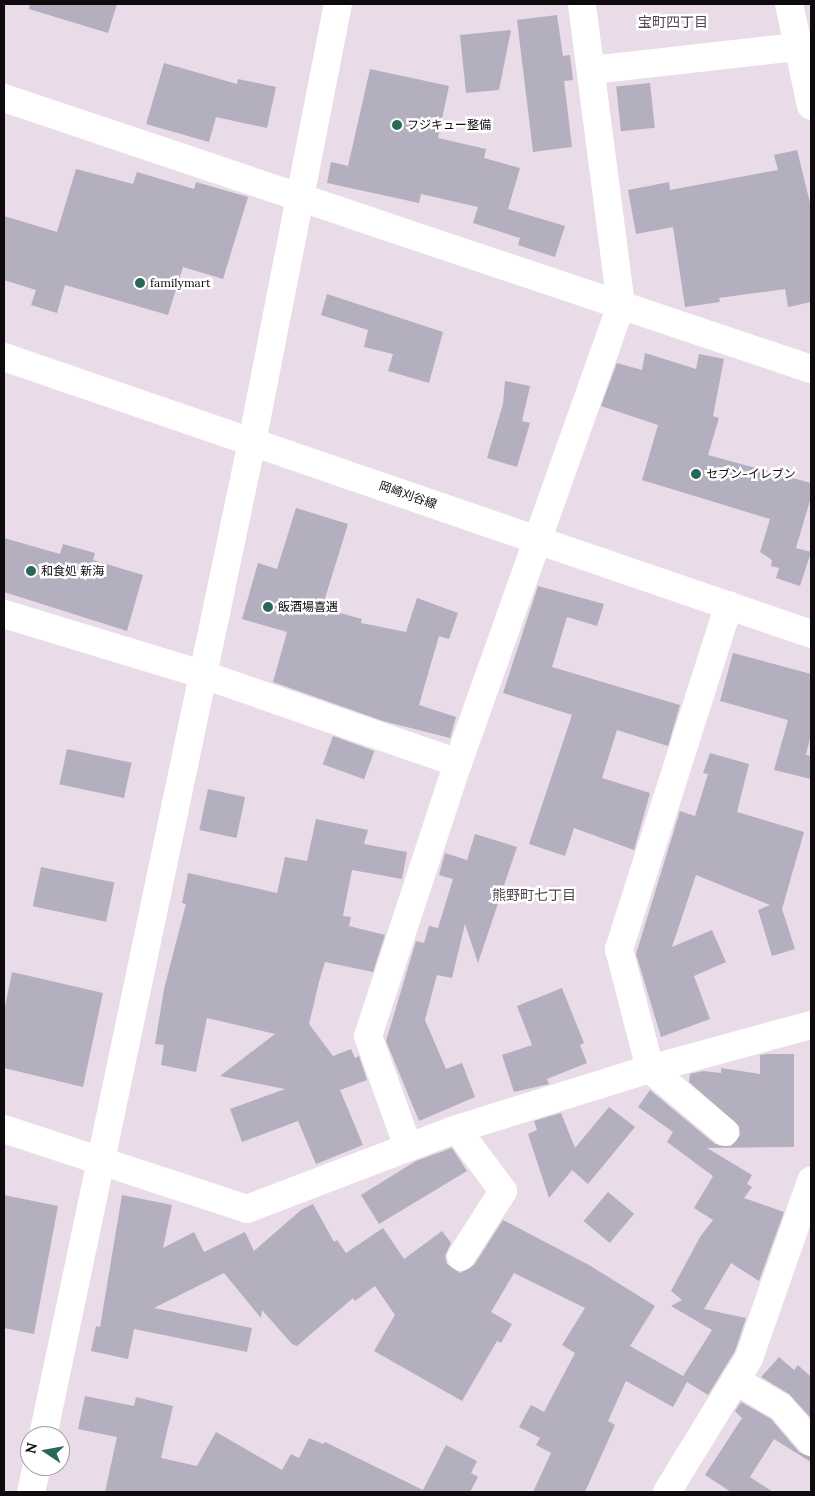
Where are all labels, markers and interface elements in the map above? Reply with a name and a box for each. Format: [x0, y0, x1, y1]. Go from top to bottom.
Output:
district label: 宝町四丁目 [638, 14, 708, 30]
place label: フジキュー整備 [407, 118, 491, 132]
marker: フジキュー整備 [391, 119, 403, 131]
place label: familymart [150, 276, 211, 290]
marker: familymart [134, 277, 146, 289]
place label: セブン-イレブン [706, 467, 796, 481]
marker: セブン-イレブン [690, 468, 702, 480]
street label: 岡崎刈谷線 [377, 478, 439, 512]
place label: 和食処 新海 [41, 564, 104, 578]
marker: 和食処 新海 [25, 565, 37, 577]
place label: 飯酒場喜遇 [278, 600, 338, 614]
marker: 飯酒場喜遇 [262, 601, 274, 613]
district label: 熊野町七丁目 [492, 887, 576, 903]
north arrow [20, 1426, 70, 1476]
text: N [21, 1441, 41, 1455]

